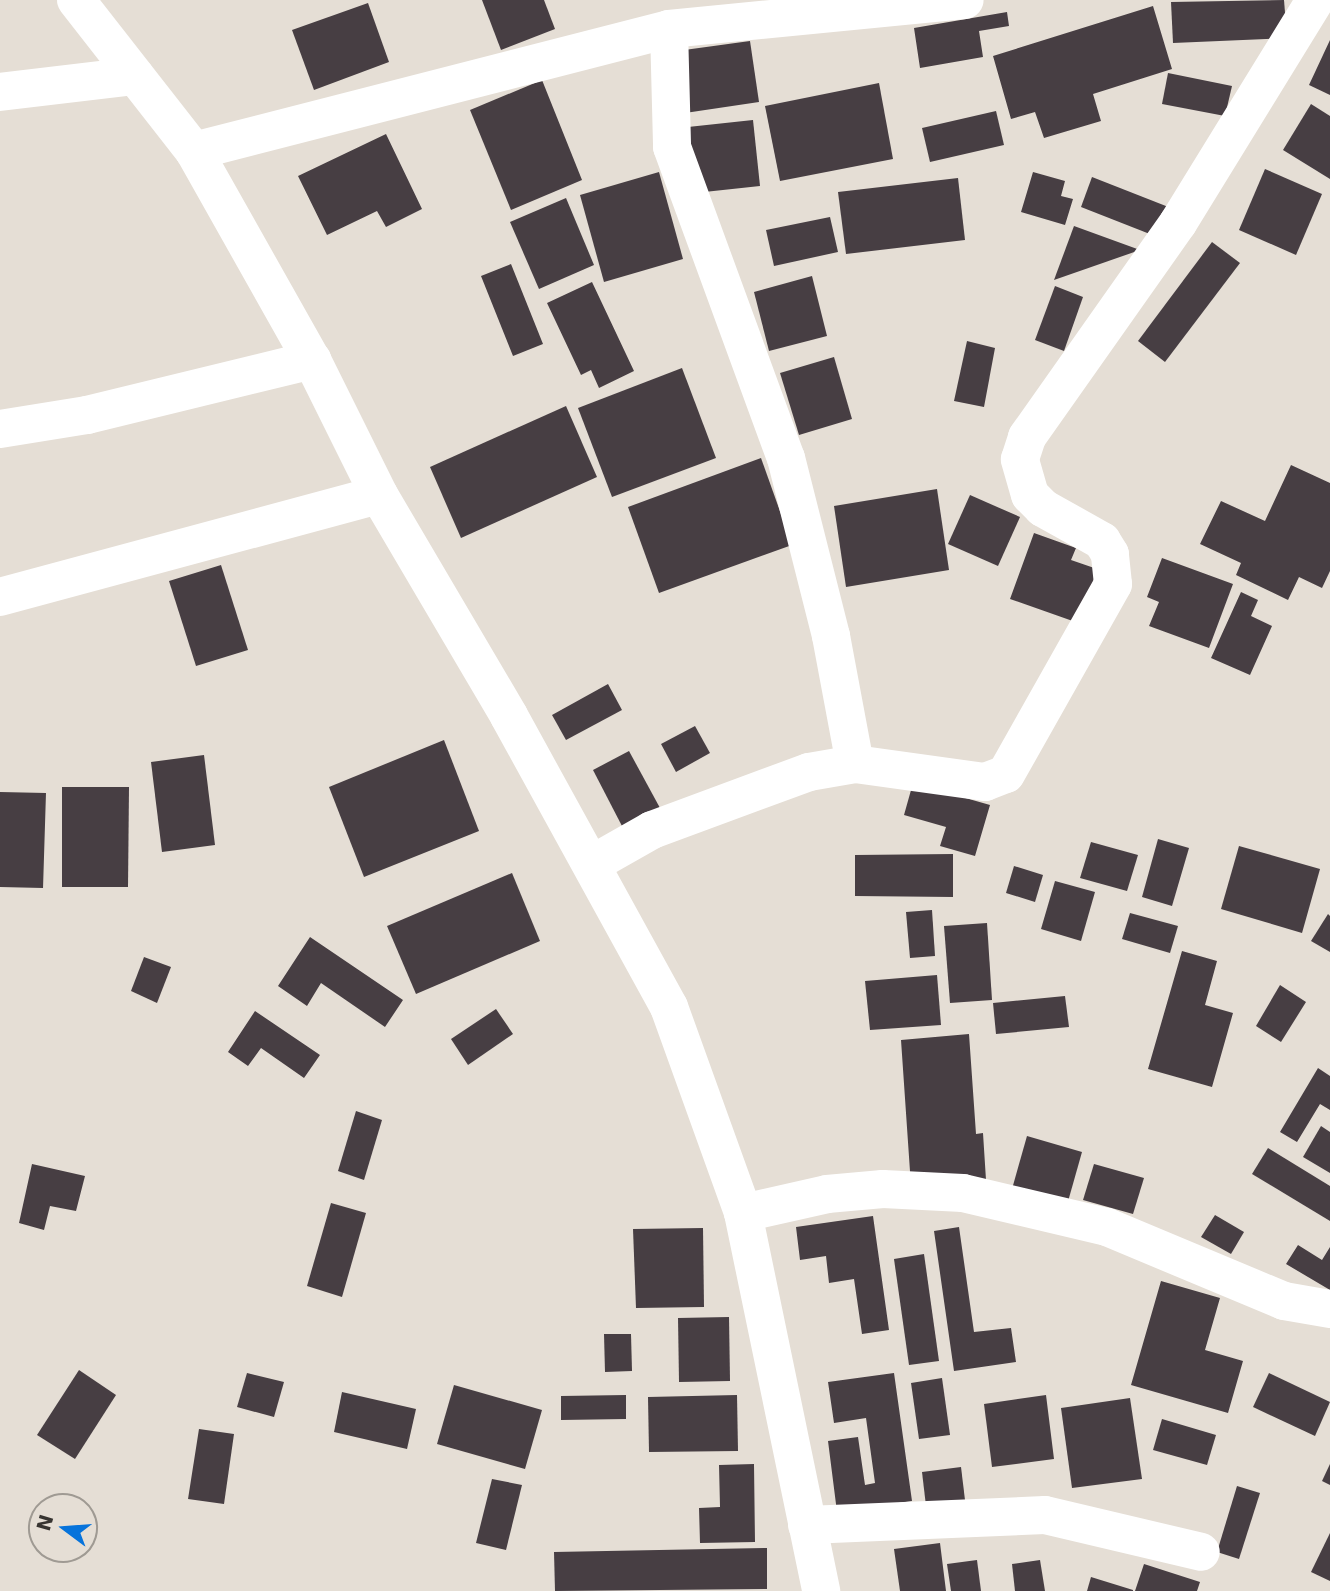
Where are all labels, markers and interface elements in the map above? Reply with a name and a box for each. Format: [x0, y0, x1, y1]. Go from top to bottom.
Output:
north arrow [28, 1493, 98, 1563]
text: N [32, 1512, 58, 1533]

